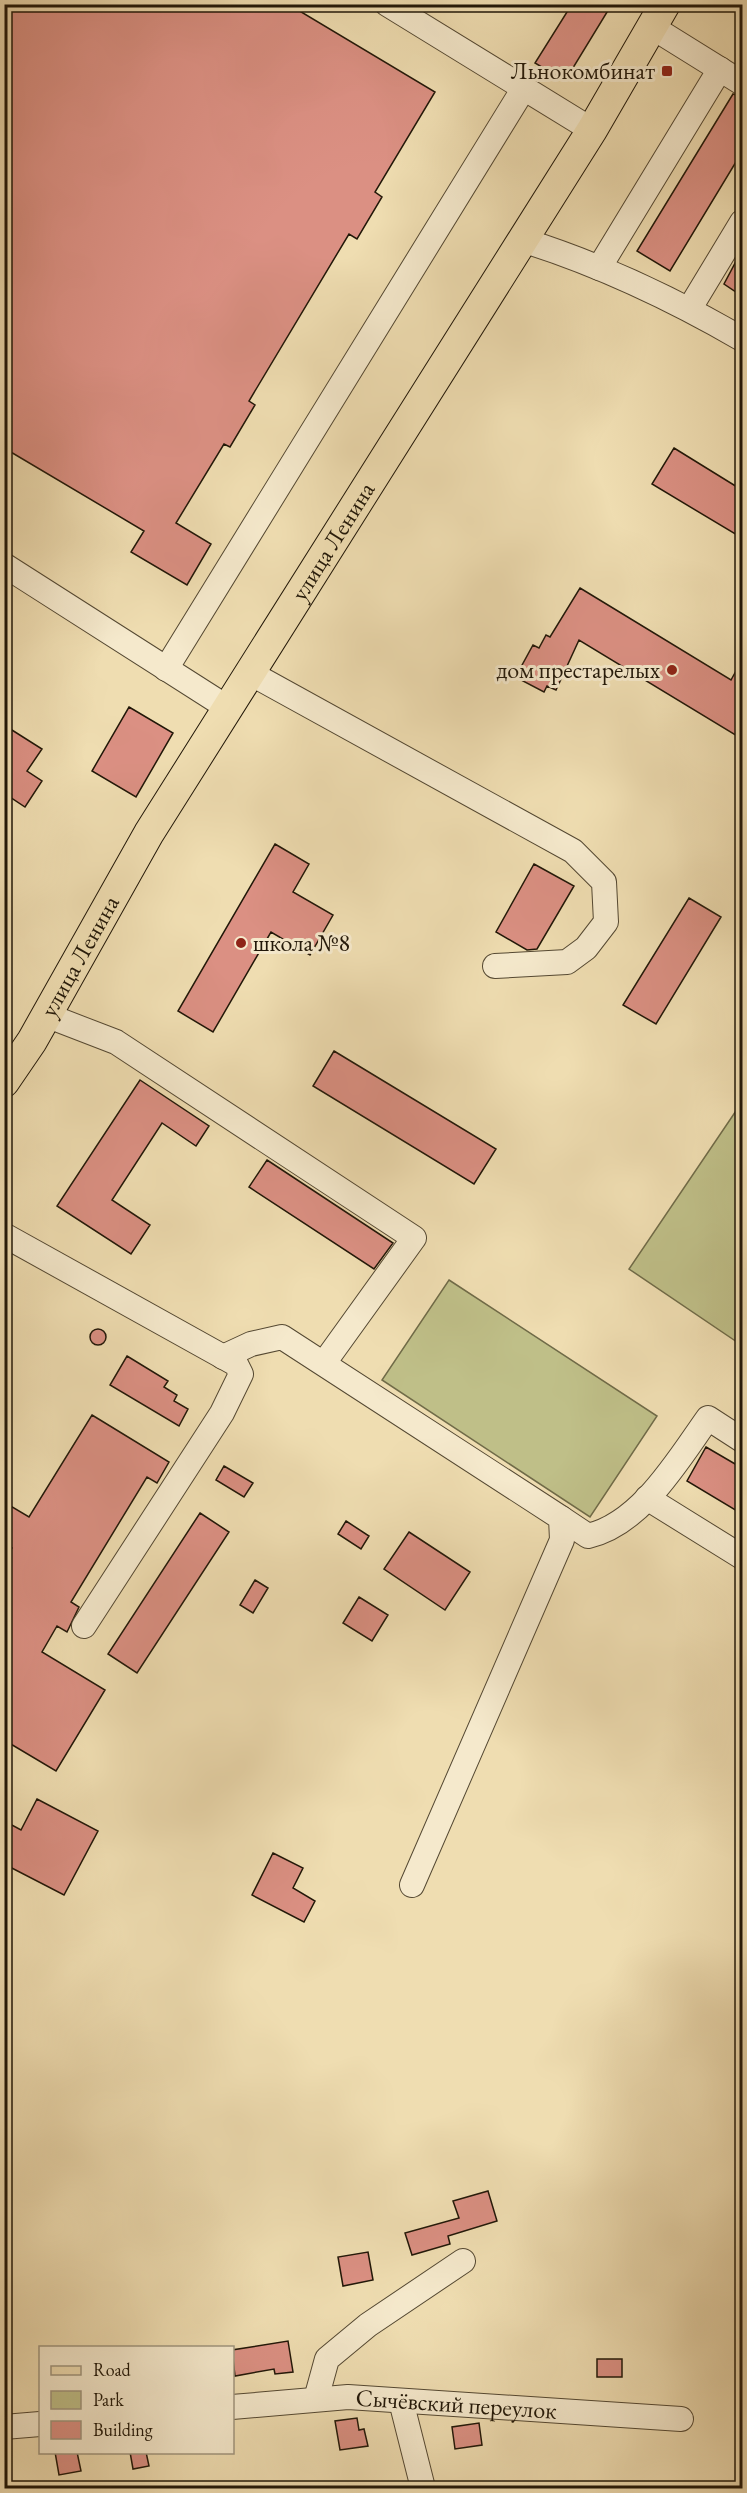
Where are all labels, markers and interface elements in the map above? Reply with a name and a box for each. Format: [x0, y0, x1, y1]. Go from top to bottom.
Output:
place label: Льнокомбинат [511, 55, 655, 86]
marker: Льнокомбинат [660, 64, 674, 78]
street label: улица Ленина [283, 476, 382, 606]
place label: дом престарелых [496, 654, 661, 685]
marker: дом престарелых [665, 663, 679, 677]
street label: улица Ленина [33, 889, 126, 1022]
place label: школа №8 [253, 927, 350, 958]
marker: школа №8 [234, 936, 248, 950]
legend [39, 2346, 234, 2454]
text: Road [93, 2358, 132, 2381]
street label: Сычёвский переулок [355, 2382, 558, 2426]
text: Park [93, 2388, 124, 2411]
text: Building [93, 2418, 153, 2441]

